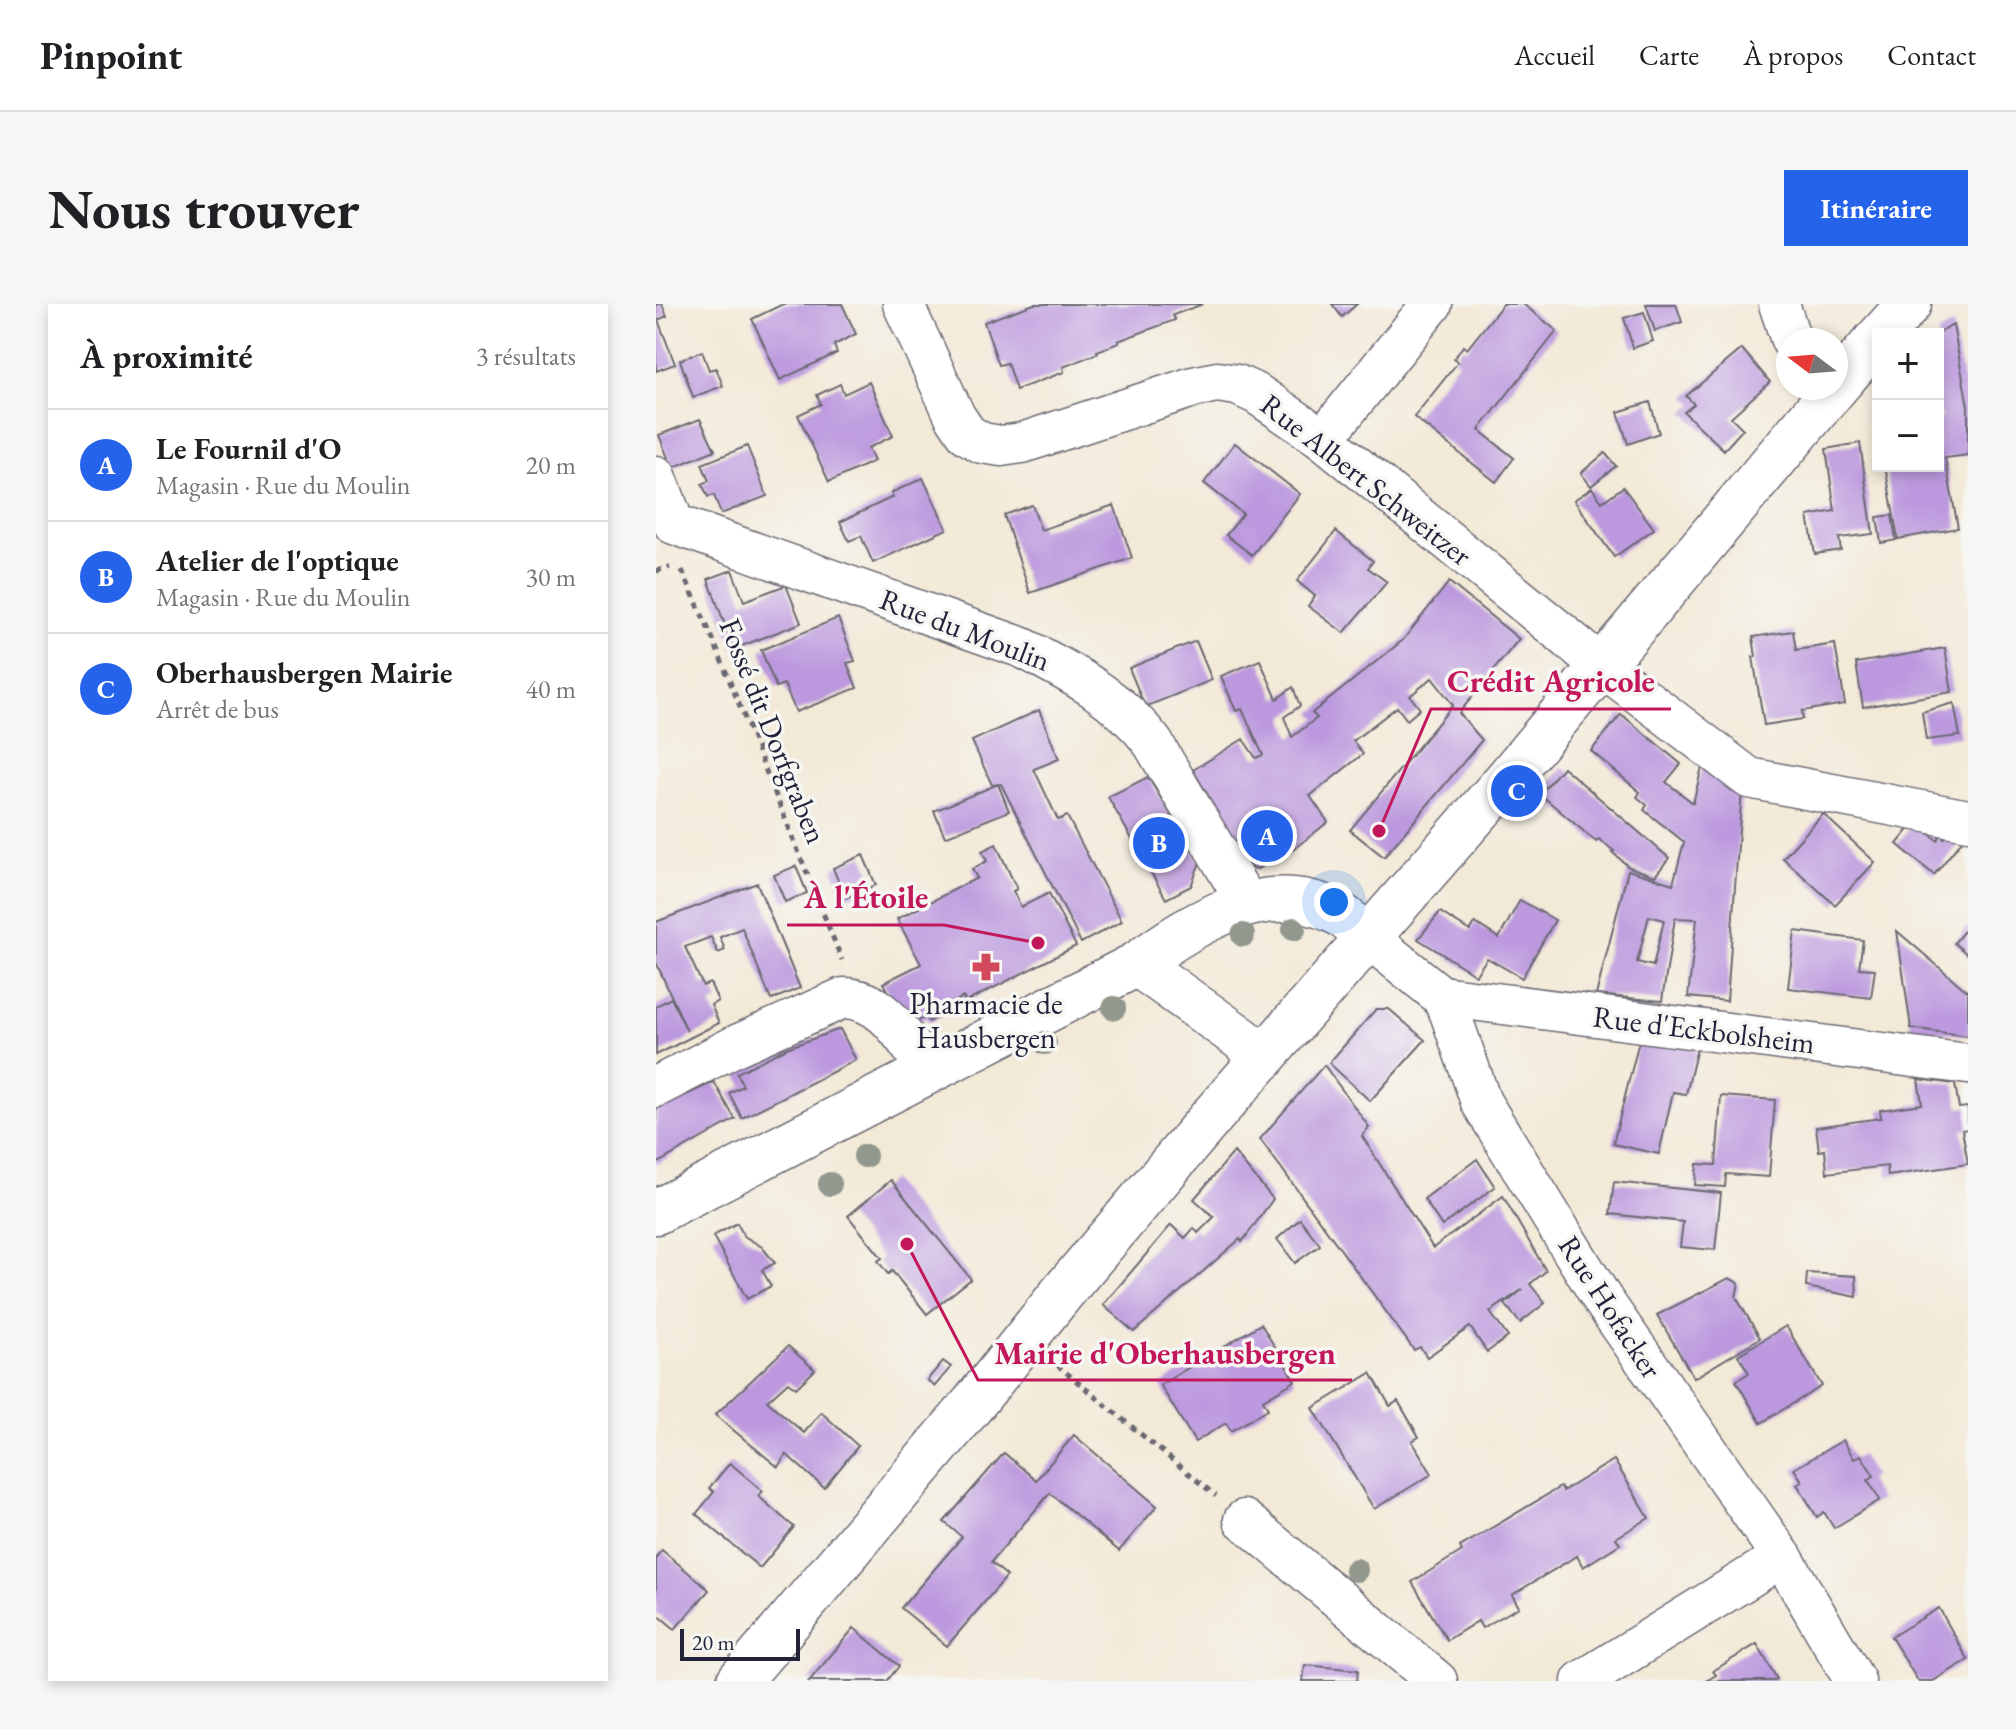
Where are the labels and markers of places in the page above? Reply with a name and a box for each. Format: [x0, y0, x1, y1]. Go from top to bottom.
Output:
callout: Crédit Agricole [1431, 653, 1671, 709]
pin: C [1491, 761, 1543, 821]
pin: A [1241, 806, 1293, 866]
pin: B [1133, 813, 1185, 873]
callout: À l'Étoile [787, 869, 944, 925]
pharmacy icon: Pharmacie de Hausbergen [971, 952, 1001, 982]
place label: Pharmacie de Hausbergen [909, 984, 1063, 1057]
callout: Mairie d'Oberhausbergen [978, 1324, 1352, 1380]

